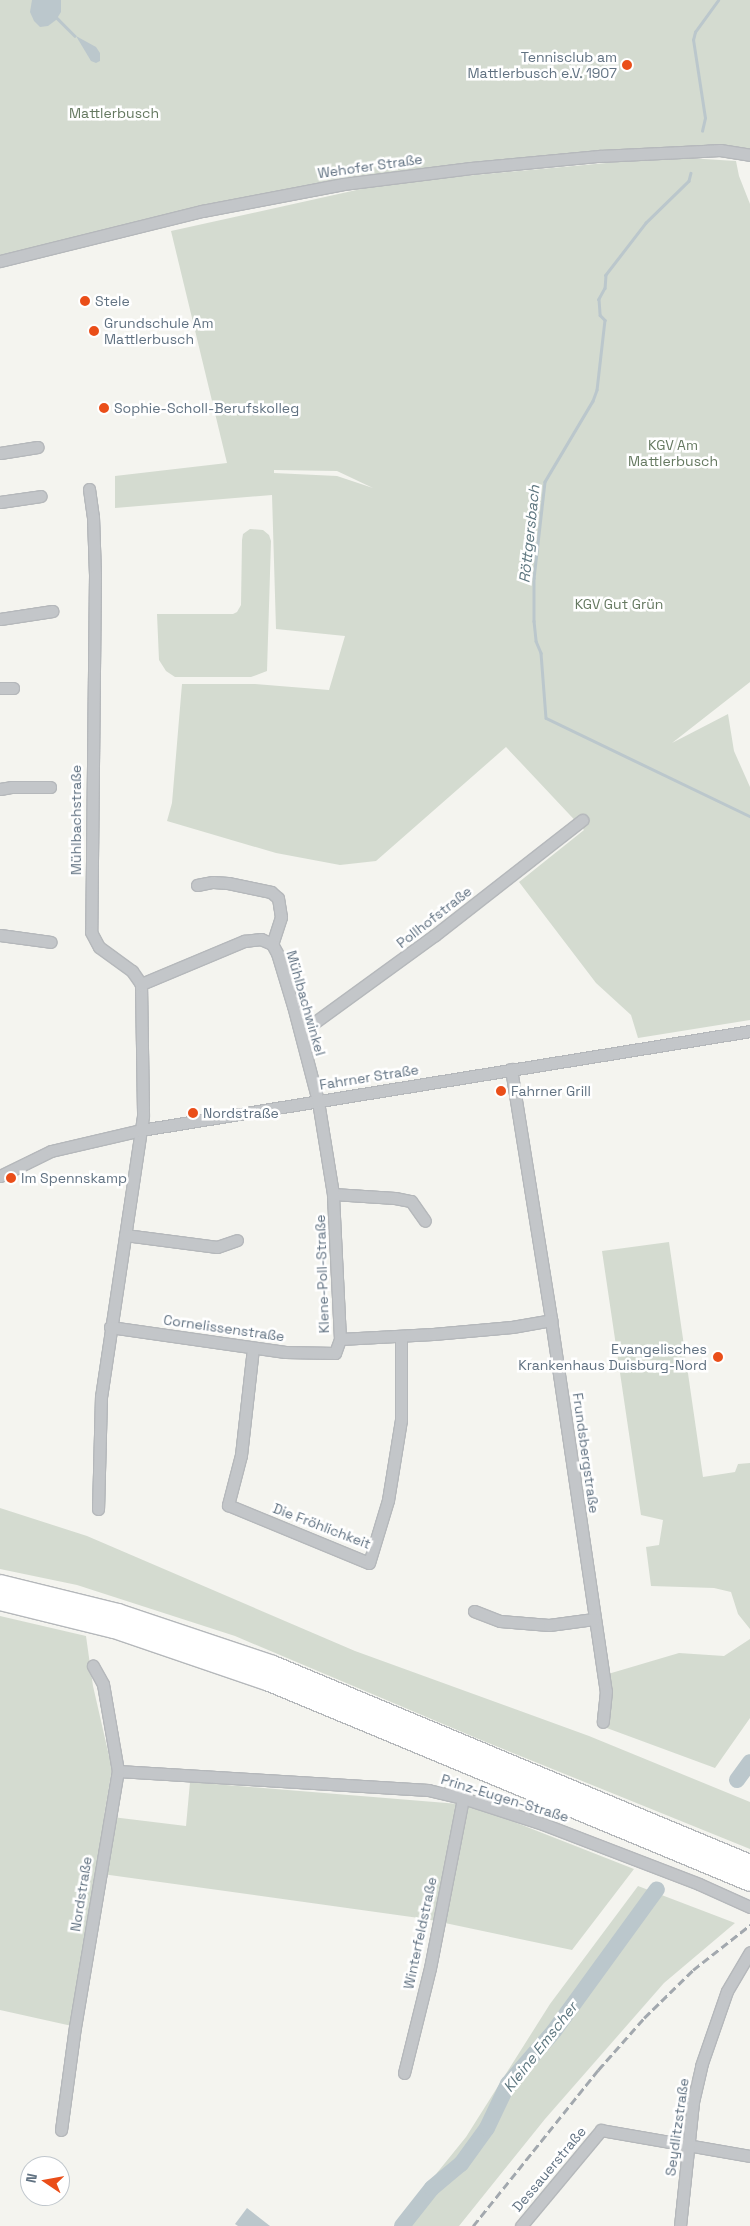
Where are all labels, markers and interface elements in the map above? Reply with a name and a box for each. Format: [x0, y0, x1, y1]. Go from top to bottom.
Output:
place label: Tennisclub am Mattlerbusch e.V. 1907 [467, 49, 617, 82]
marker: Tennisclub am Mattlerbusch e.V. 1907 [621, 59, 633, 71]
park label: Mattlerbusch [69, 105, 159, 121]
street label: Wehofer Straße [317, 150, 423, 182]
place label: Stele [95, 293, 130, 309]
marker: Stele [79, 295, 91, 307]
place label: Grundschule Am Mattlerbusch [104, 315, 214, 348]
marker: Grundschule Am Mattlerbusch [88, 325, 100, 337]
place label: Sophie-Scholl-Berufskolleg [114, 400, 299, 416]
marker: Sophie-Scholl-Berufskolleg [98, 402, 110, 414]
park label: KGV Am Mattlerbusch [628, 437, 718, 470]
water label: Röttgersbach [515, 484, 543, 584]
park label: KGV Gut Grün [575, 596, 663, 612]
street label: Mühlbachstraße [68, 765, 84, 875]
street label: Pollhofstraße [393, 883, 475, 951]
street label: Mühlbachwinkel [283, 949, 329, 1057]
street label: Fahrner Straße [318, 1061, 420, 1093]
place label: Fahrner Grill [511, 1083, 591, 1099]
marker: Fahrner Grill [495, 1085, 507, 1097]
place label: Nordstraße [203, 1105, 279, 1121]
marker: Nordstraße [187, 1107, 199, 1119]
place label: Im Spennskamp [21, 1170, 127, 1186]
marker: Im Spennskamp [5, 1172, 17, 1184]
street label: Klene-Poll-Straße [312, 1214, 332, 1334]
street label: Cornelissenstraße [162, 1311, 286, 1345]
place label: Evangelisches Krankenhaus Duisburg-Nord [518, 1341, 707, 1374]
marker: Evangelisches Krankenhaus Duisburg-Nord [711, 1350, 725, 1364]
street label: Frundsbergstraße [569, 1392, 603, 1514]
street label: Die Fröhlichkeit [271, 1500, 373, 1552]
street label: Prinz-Eugen-Straße [439, 1771, 571, 1825]
street label: Nordstraße [67, 1855, 95, 1933]
street label: Winterfeldstraße [400, 1875, 440, 1991]
water label: Kleine Emscher [499, 1998, 581, 2096]
street label: Seydlitzstraße [662, 2077, 692, 2177]
street label: Dessauerstraße [509, 2123, 589, 2215]
north arrow [20, 2156, 70, 2206]
text: N [22, 2172, 41, 2185]

